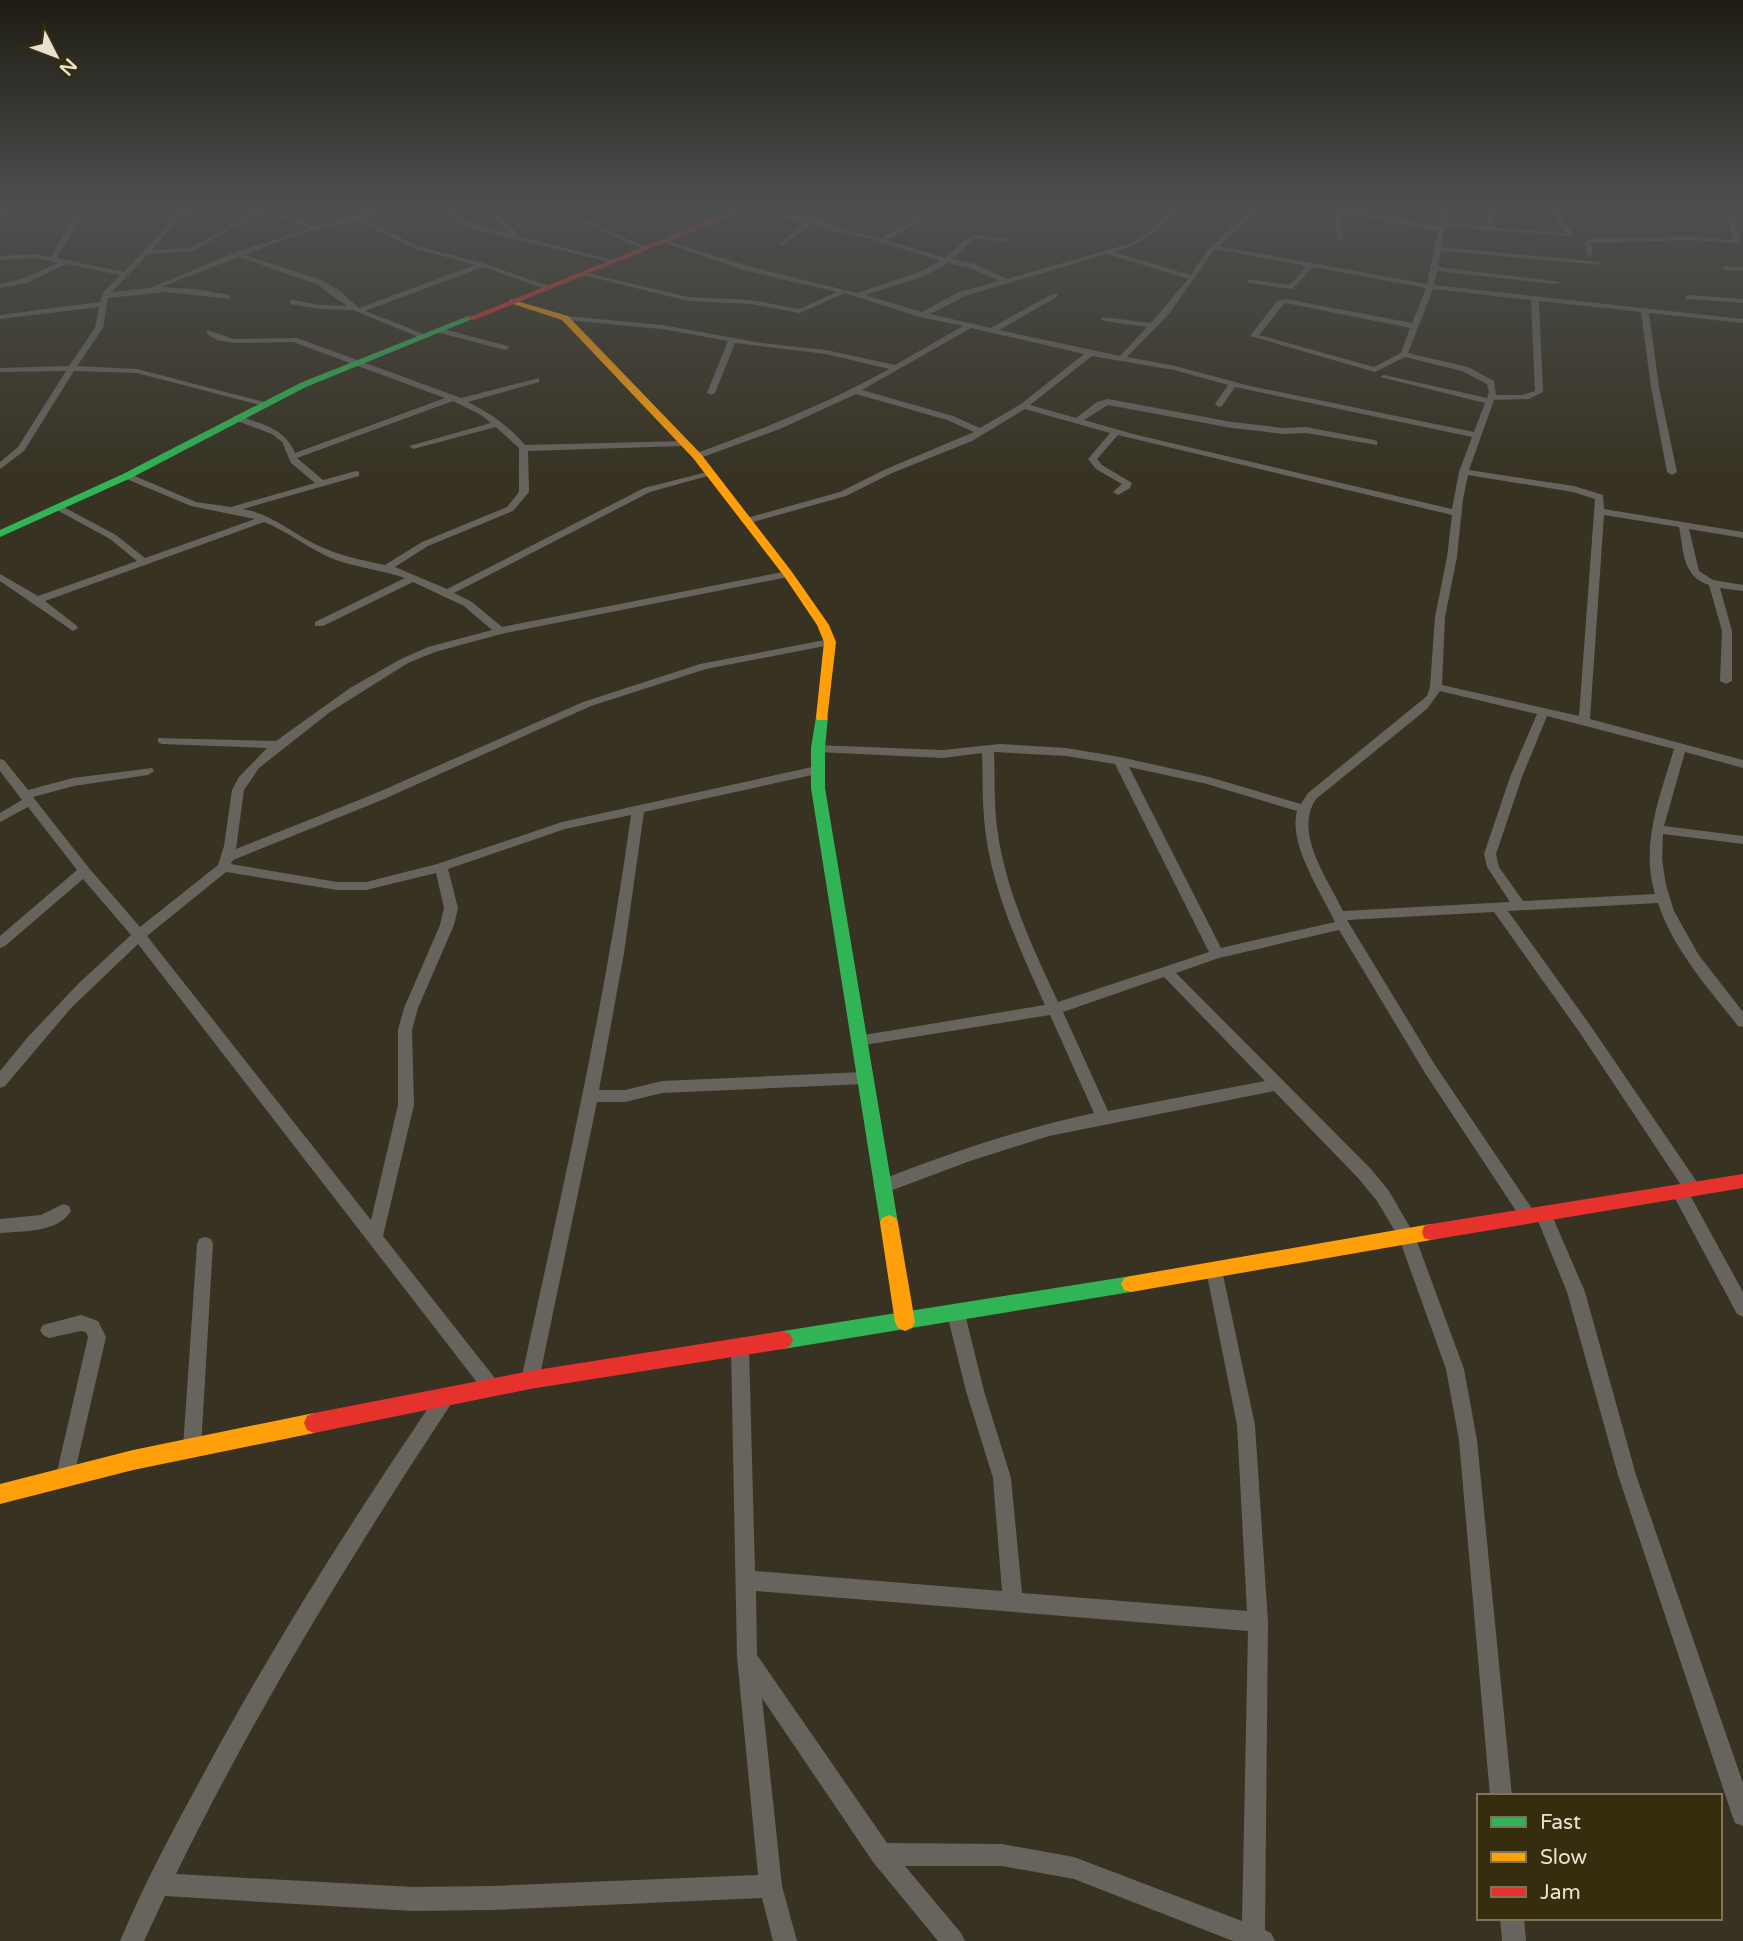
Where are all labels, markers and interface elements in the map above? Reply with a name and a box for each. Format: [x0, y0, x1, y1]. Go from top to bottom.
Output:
north arrow [21, 21, 91, 91]
text: N [55, 54, 81, 80]
legend [1477, 1794, 1722, 1920]
text: Fast [1540, 1810, 1581, 1835]
text: Slow [1540, 1845, 1588, 1870]
text: Jam [1540, 1880, 1581, 1905]

